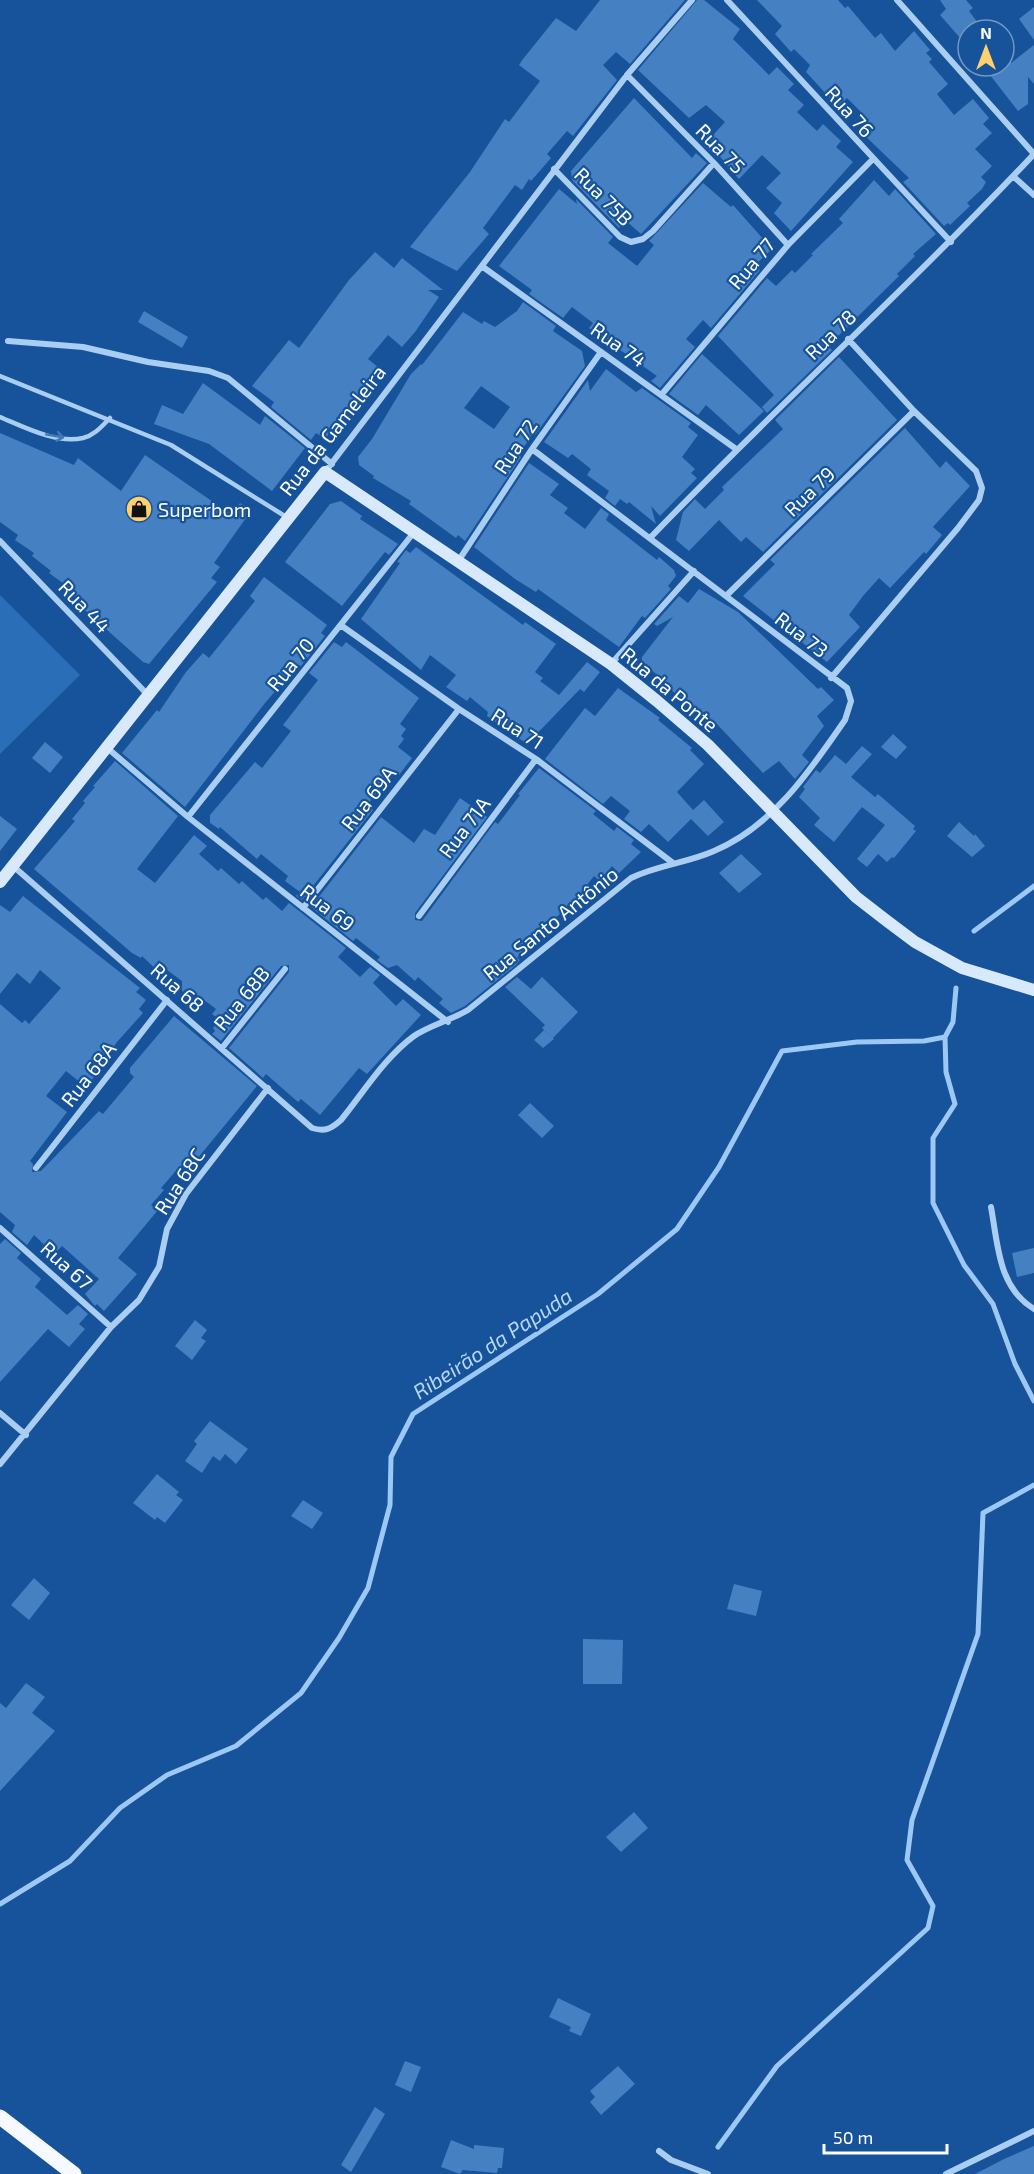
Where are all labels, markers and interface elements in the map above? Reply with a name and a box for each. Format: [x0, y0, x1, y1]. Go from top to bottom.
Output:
north arrow [956, 18, 1016, 78]
text: N [980, 23, 992, 42]
street label: Rua 76 [821, 80, 879, 142]
street label: Rua 75 [691, 118, 751, 178]
street label: Rua 75B [570, 162, 638, 230]
street label: Rua 77 [723, 232, 779, 294]
street label: Rua 78 [800, 304, 860, 364]
street label: Rua 74 [587, 316, 651, 372]
street label: Rua da Gameleira [274, 360, 390, 500]
street label: Rua 72 [488, 414, 542, 478]
one-way arrow [45, 431, 64, 442]
street label: Rua 79 [779, 461, 839, 521]
shop icon: Superbom [124, 494, 154, 524]
place label: Superbom [158, 497, 251, 521]
street label: Rua 44 [54, 575, 116, 637]
street label: Rua 73 [771, 606, 833, 662]
street label: Rua 70 [261, 633, 319, 695]
street label: Rua da Ponte [617, 642, 723, 736]
street label: Rua 71 [487, 702, 549, 754]
street label: Rua 69A [336, 761, 401, 835]
street label: Rua 71A [433, 791, 495, 862]
street label: Rua Santo Antônio [478, 861, 622, 985]
street label: Rua 69 [296, 878, 360, 936]
street label: Rua 68 [146, 957, 210, 1017]
street label: Rua 68B [208, 961, 274, 1035]
street label: Rua 68A [55, 1037, 121, 1111]
street label: Rua 68C [149, 1143, 209, 1219]
street label: Rua 67 [36, 1236, 98, 1294]
water label: Ribeirão da Papuda [408, 1282, 576, 1404]
scale bar [824, 2117, 947, 2155]
text: 50 m [833, 2126, 873, 2148]

